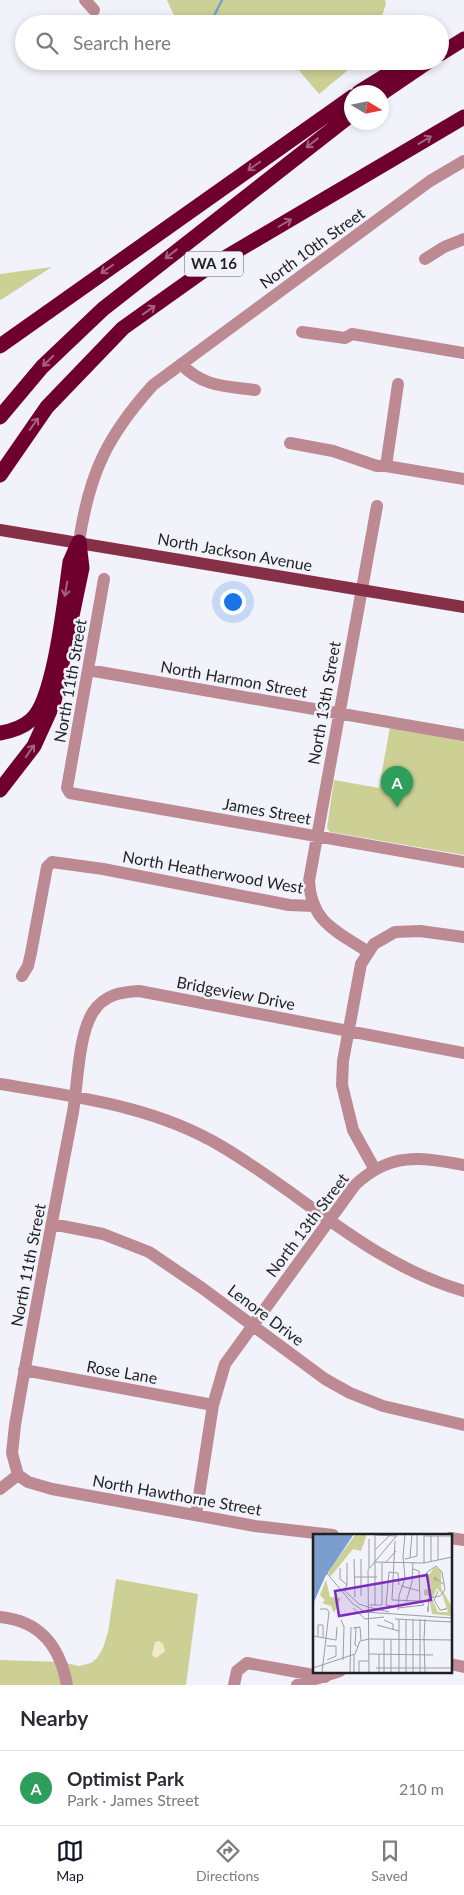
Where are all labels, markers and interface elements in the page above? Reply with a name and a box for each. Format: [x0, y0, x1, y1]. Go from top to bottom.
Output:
search box [15, 15, 449, 70]
icon: search [33, 29, 61, 57]
text: Search here [73, 31, 171, 54]
north arrow [344, 85, 389, 130]
one-way arrow [418, 134, 432, 144]
one-way arrow [305, 138, 319, 148]
one-way arrow [248, 160, 262, 171]
street label: North 10th Street [256, 203, 368, 292]
one-way arrow [278, 217, 292, 227]
one-way arrow [165, 249, 178, 260]
road number: WA 16 [185, 252, 243, 276]
one-way arrow [101, 264, 115, 275]
one-way arrow [142, 305, 156, 315]
one-way arrow [42, 354, 54, 367]
one-way arrow [29, 418, 40, 432]
street label: North Jackson Avenue [156, 529, 314, 574]
one-way arrow [60, 581, 70, 597]
your location [220, 589, 246, 615]
street label: North 11th Street [49, 617, 90, 744]
street label: North 13th Street [303, 639, 344, 766]
street label: North Harmon Street [159, 656, 309, 701]
one-way arrow [25, 744, 35, 758]
pin: A [381, 766, 413, 807]
street label: James Street [222, 793, 313, 828]
street label: North Heatherwood West [121, 846, 305, 897]
street label: Bridgeview Drive [175, 972, 297, 1013]
street label: North 13th Street [261, 1169, 352, 1280]
street label: North 11th Street [6, 1201, 49, 1328]
street label: Lenore Drive [225, 1280, 308, 1349]
street label: Rose Lane [85, 1356, 159, 1387]
street label: North Hawthorne Street [91, 1470, 263, 1519]
inset map [313, 1534, 452, 1672]
text: Nearby [20, 1705, 88, 1730]
text: Optimist Park [67, 1767, 184, 1790]
text: A [30, 1779, 42, 1798]
text: 210 m [399, 1779, 444, 1798]
text: Park · James Street [67, 1790, 199, 1809]
tab: Map [56, 1837, 84, 1884]
tab: Directions [196, 1837, 259, 1884]
tab: Saved [371, 1837, 408, 1884]

